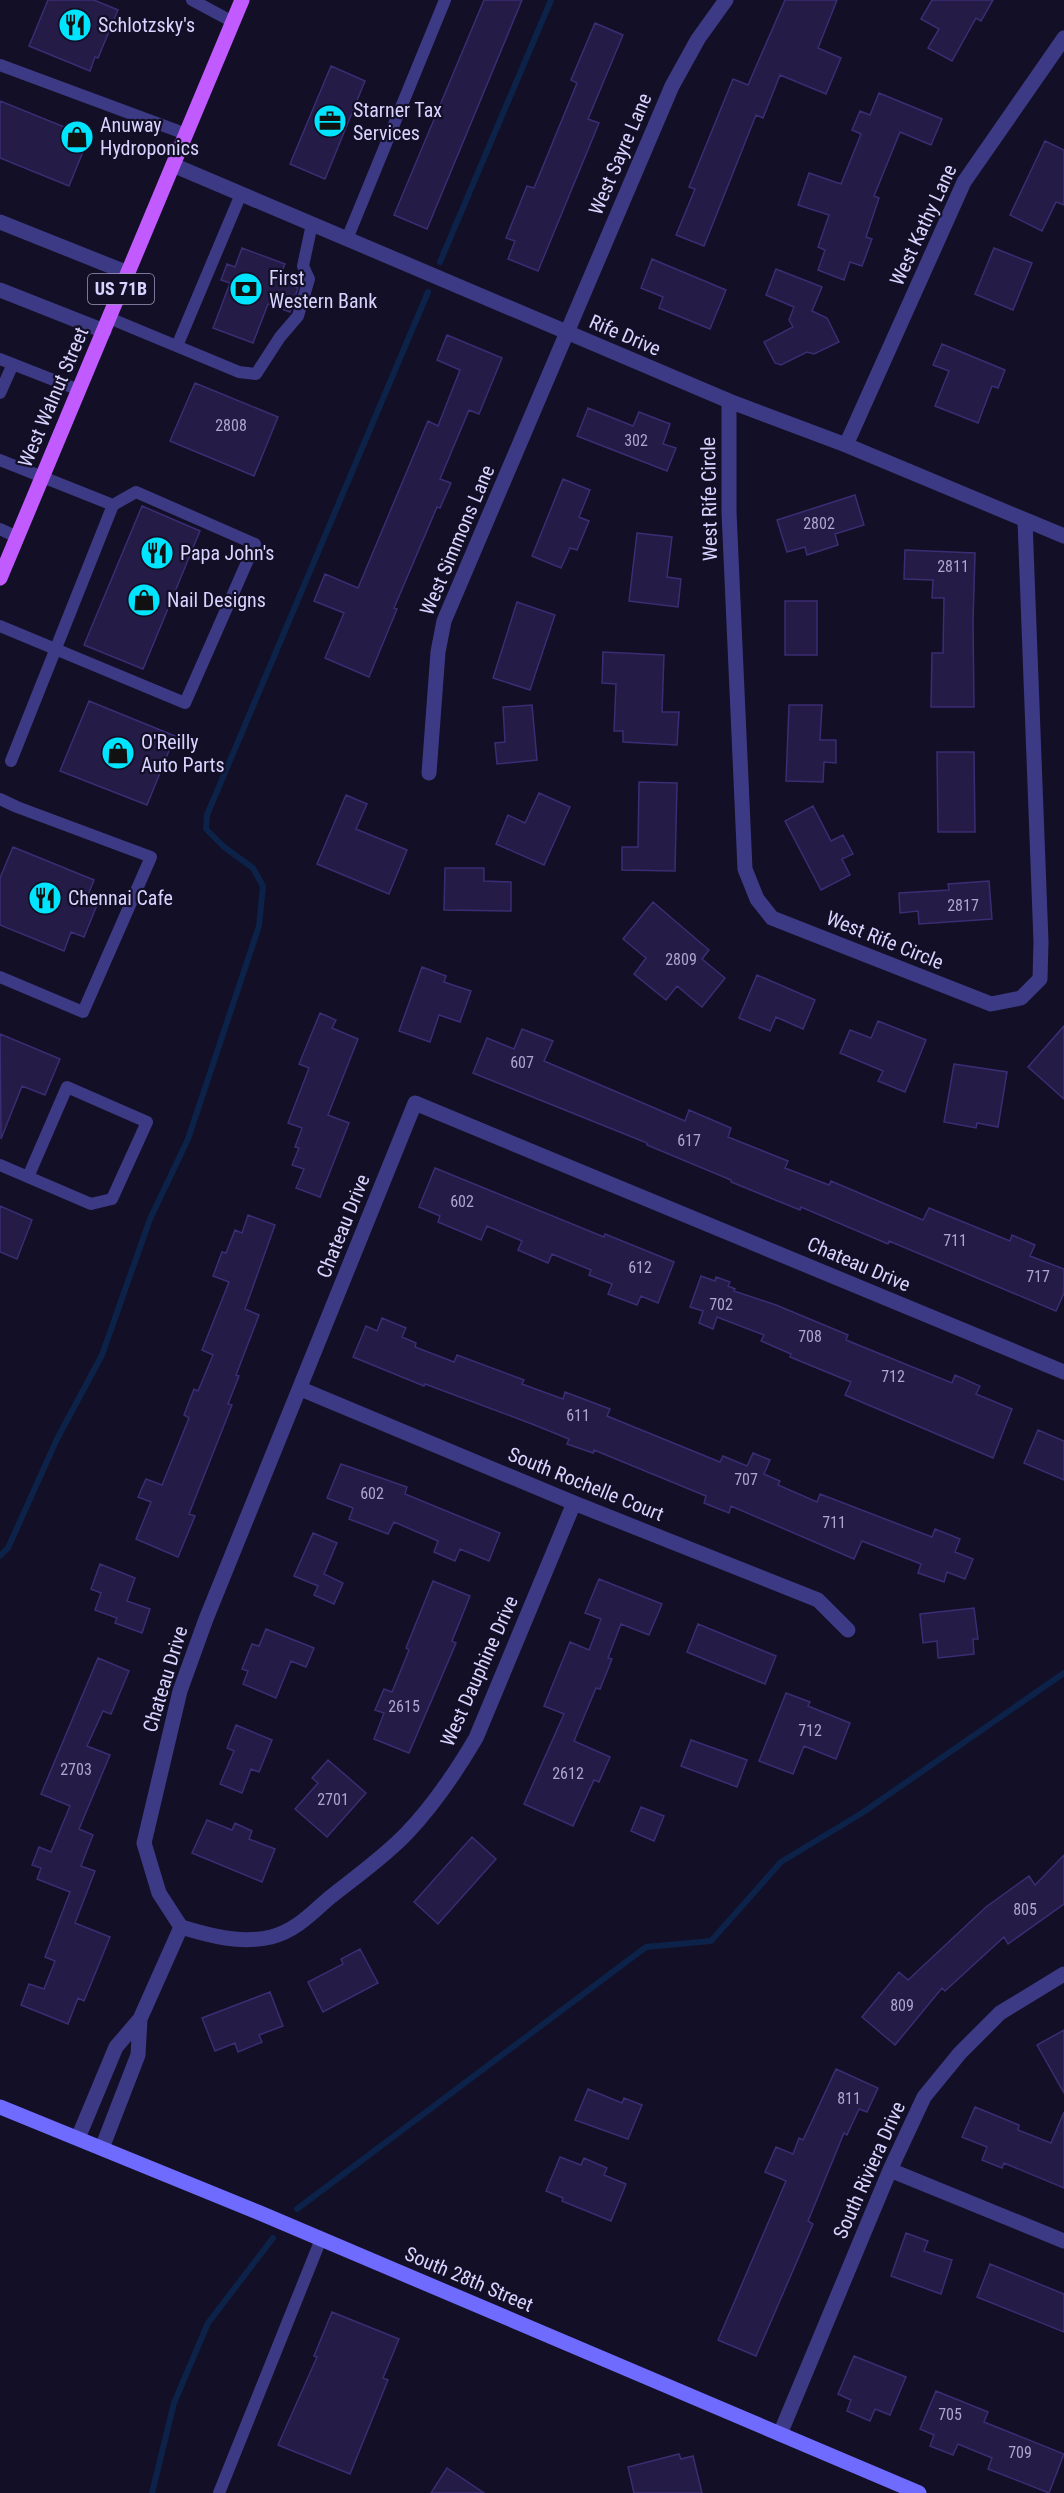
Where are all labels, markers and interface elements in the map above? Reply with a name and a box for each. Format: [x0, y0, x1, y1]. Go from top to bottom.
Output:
restaurant icon: Schlotzsky's [57, 7, 93, 43]
place label: Schlotzsky's [98, 13, 195, 37]
street label: West Sayre Lane [584, 89, 656, 219]
place label: Starner Tax Services [353, 98, 442, 145]
office icon: Starner Tax Services [312, 103, 348, 139]
place label: Anuway Hydroponics [100, 113, 199, 160]
shop icon: Anuway Hydroponics [59, 119, 95, 155]
street label: West Kathy Lane [884, 161, 962, 289]
place label: First Western Bank [269, 266, 377, 313]
bank icon: First Western Bank [228, 271, 264, 307]
road number: US 71B [88, 274, 154, 304]
street label: Rife Drive [586, 309, 664, 361]
street label: West Walnut Street [13, 323, 93, 471]
house number: 2808 [215, 416, 247, 435]
house number: 302 [624, 431, 648, 450]
street label: West Rife Circle [696, 437, 722, 561]
street label: West Simmons Lane [415, 461, 499, 619]
house number: 2802 [803, 514, 835, 533]
restaurant icon: Papa John's [139, 535, 175, 571]
place label: Papa John's [180, 541, 274, 565]
house number: 2811 [937, 557, 969, 576]
shop icon: Nail Designs [126, 582, 162, 618]
place label: Nail Designs [167, 588, 266, 612]
place label: O'Reilly Auto Parts [141, 730, 225, 777]
shop icon: O'Reilly Auto Parts [100, 735, 136, 771]
restaurant icon: Chennai Cafe [27, 880, 63, 916]
place label: Chennai Cafe [68, 886, 173, 910]
house number: 2817 [947, 896, 979, 915]
street label: West Rife Circle [823, 906, 947, 974]
house number: 2809 [665, 950, 697, 969]
house number: 607 [510, 1053, 534, 1072]
house number: 617 [677, 1131, 701, 1150]
street label: Chateau Drive [311, 1171, 375, 1281]
house number: 602 [450, 1192, 474, 1211]
house number: 711 [943, 1231, 967, 1250]
street label: Chateau Drive [804, 1232, 914, 1296]
house number: 612 [628, 1258, 652, 1277]
house number: 717 [1026, 1267, 1050, 1286]
house number: 702 [709, 1295, 733, 1314]
house number: 708 [798, 1327, 822, 1346]
house number: 712 [881, 1367, 905, 1386]
house number: 611 [566, 1406, 590, 1425]
street label: South Rochelle Court [505, 1442, 667, 1526]
house number: 707 [734, 1470, 758, 1489]
house number: 602 [360, 1484, 384, 1503]
house number: 711 [822, 1513, 846, 1532]
street label: West Dauphine Drive [435, 1592, 523, 1750]
street label: Chateau Drive [138, 1623, 192, 1735]
house number: 2615 [388, 1697, 420, 1716]
house number: 712 [798, 1721, 822, 1740]
house number: 2703 [60, 1760, 92, 1779]
house number: 2612 [552, 1764, 584, 1783]
house number: 2701 [317, 1790, 349, 1809]
house number: 805 [1013, 1900, 1037, 1919]
house number: 809 [890, 1996, 914, 2015]
house number: 811 [837, 2089, 861, 2108]
street label: South Riviera Drive [828, 2098, 910, 2242]
street label: South 28th Street [401, 2241, 537, 2317]
house number: 705 [938, 2405, 962, 2424]
house number: 709 [1008, 2443, 1032, 2462]

